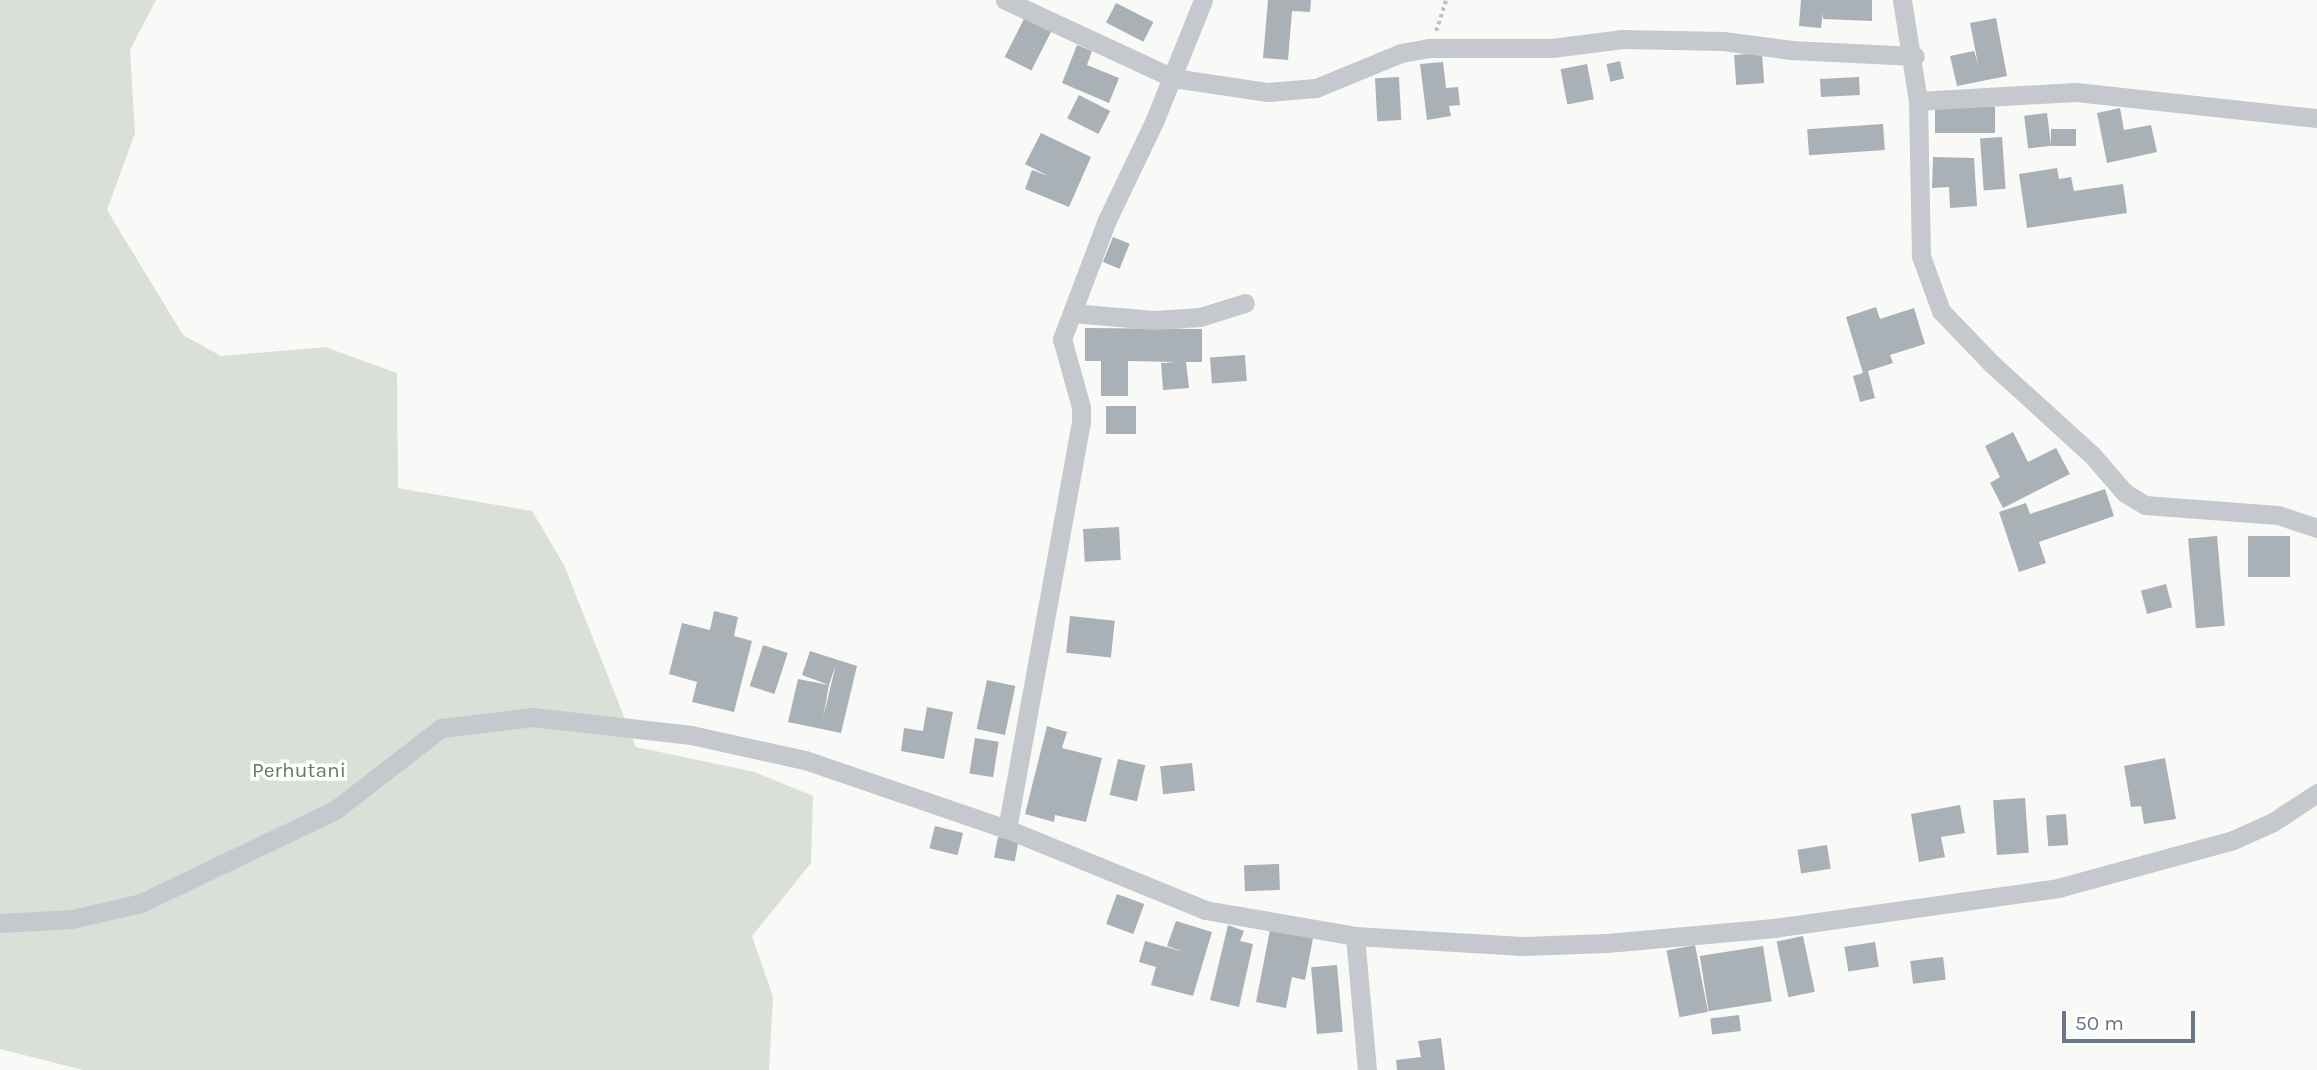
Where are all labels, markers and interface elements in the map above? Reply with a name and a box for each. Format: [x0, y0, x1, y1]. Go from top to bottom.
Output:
park label: Perhutani [252, 757, 346, 783]
scale bar [2065, 996, 2198, 1040]
text: 50 m [2075, 1011, 2124, 1035]

